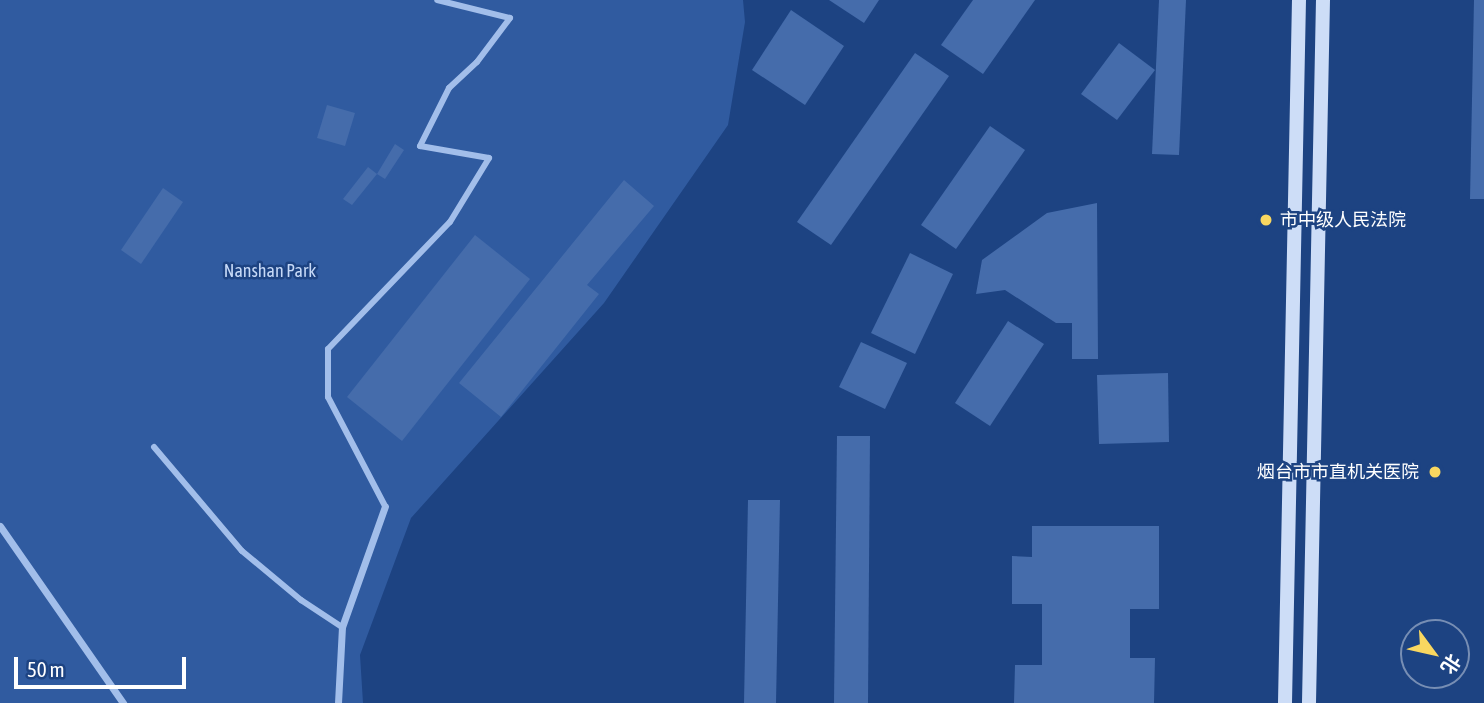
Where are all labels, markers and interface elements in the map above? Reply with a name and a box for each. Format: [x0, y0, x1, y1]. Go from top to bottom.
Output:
place label: 市中级人民法院 [1280, 209, 1406, 231]
marker: 市中级人民法院 [1258, 212, 1274, 228]
park label: Nanshan Park [224, 260, 316, 282]
place label: 烟台市市直机关医院 [1257, 461, 1419, 483]
marker: 烟台市市直机关医院 [1425, 462, 1445, 482]
north arrow [1400, 619, 1470, 689]
scale bar [18, 644, 189, 688]
text: 北 [1437, 650, 1465, 678]
text: 50 m [27, 657, 65, 681]

